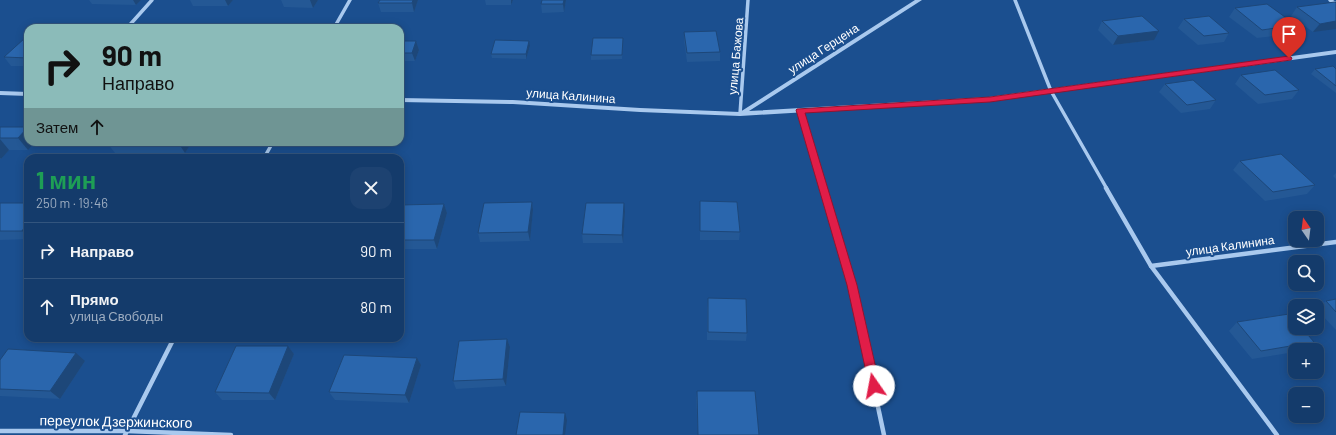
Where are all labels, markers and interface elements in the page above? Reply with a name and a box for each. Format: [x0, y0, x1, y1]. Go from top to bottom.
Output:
street label: улица Бажова [725, 16, 746, 95]
pin [1272, 17, 1306, 58]
street label: улица Герцена [785, 20, 862, 77]
icon: arrive [1278, 23, 1300, 45]
text: 90 m [102, 38, 162, 72]
icon: right [36, 40, 88, 92]
text: Направо [102, 72, 174, 94]
street label: улица Калинина [526, 85, 616, 106]
icon: ahead [86, 116, 108, 138]
text: Затем [36, 118, 78, 136]
text: 1 мин [36, 165, 96, 194]
button: close [350, 167, 392, 209]
text: 250 m · 19:46 [36, 195, 108, 211]
north arrow [1288, 211, 1324, 247]
map controls [1288, 211, 1324, 423]
street label: улица Калинина [1185, 232, 1276, 259]
icon: right [36, 240, 58, 262]
text: Направо [70, 242, 134, 260]
text: 90 m [360, 242, 392, 260]
button: search [1288, 255, 1324, 291]
text: Прямо [70, 290, 119, 308]
icon: ahead [36, 296, 58, 318]
text: 80 m [360, 298, 392, 316]
button: layers [1288, 299, 1324, 335]
text: улица Свободы [70, 308, 163, 324]
button: + [1288, 343, 1324, 379]
position arrow [853, 365, 895, 407]
button: − [1288, 387, 1324, 423]
street label: переулок Дзержинского [39, 411, 193, 431]

